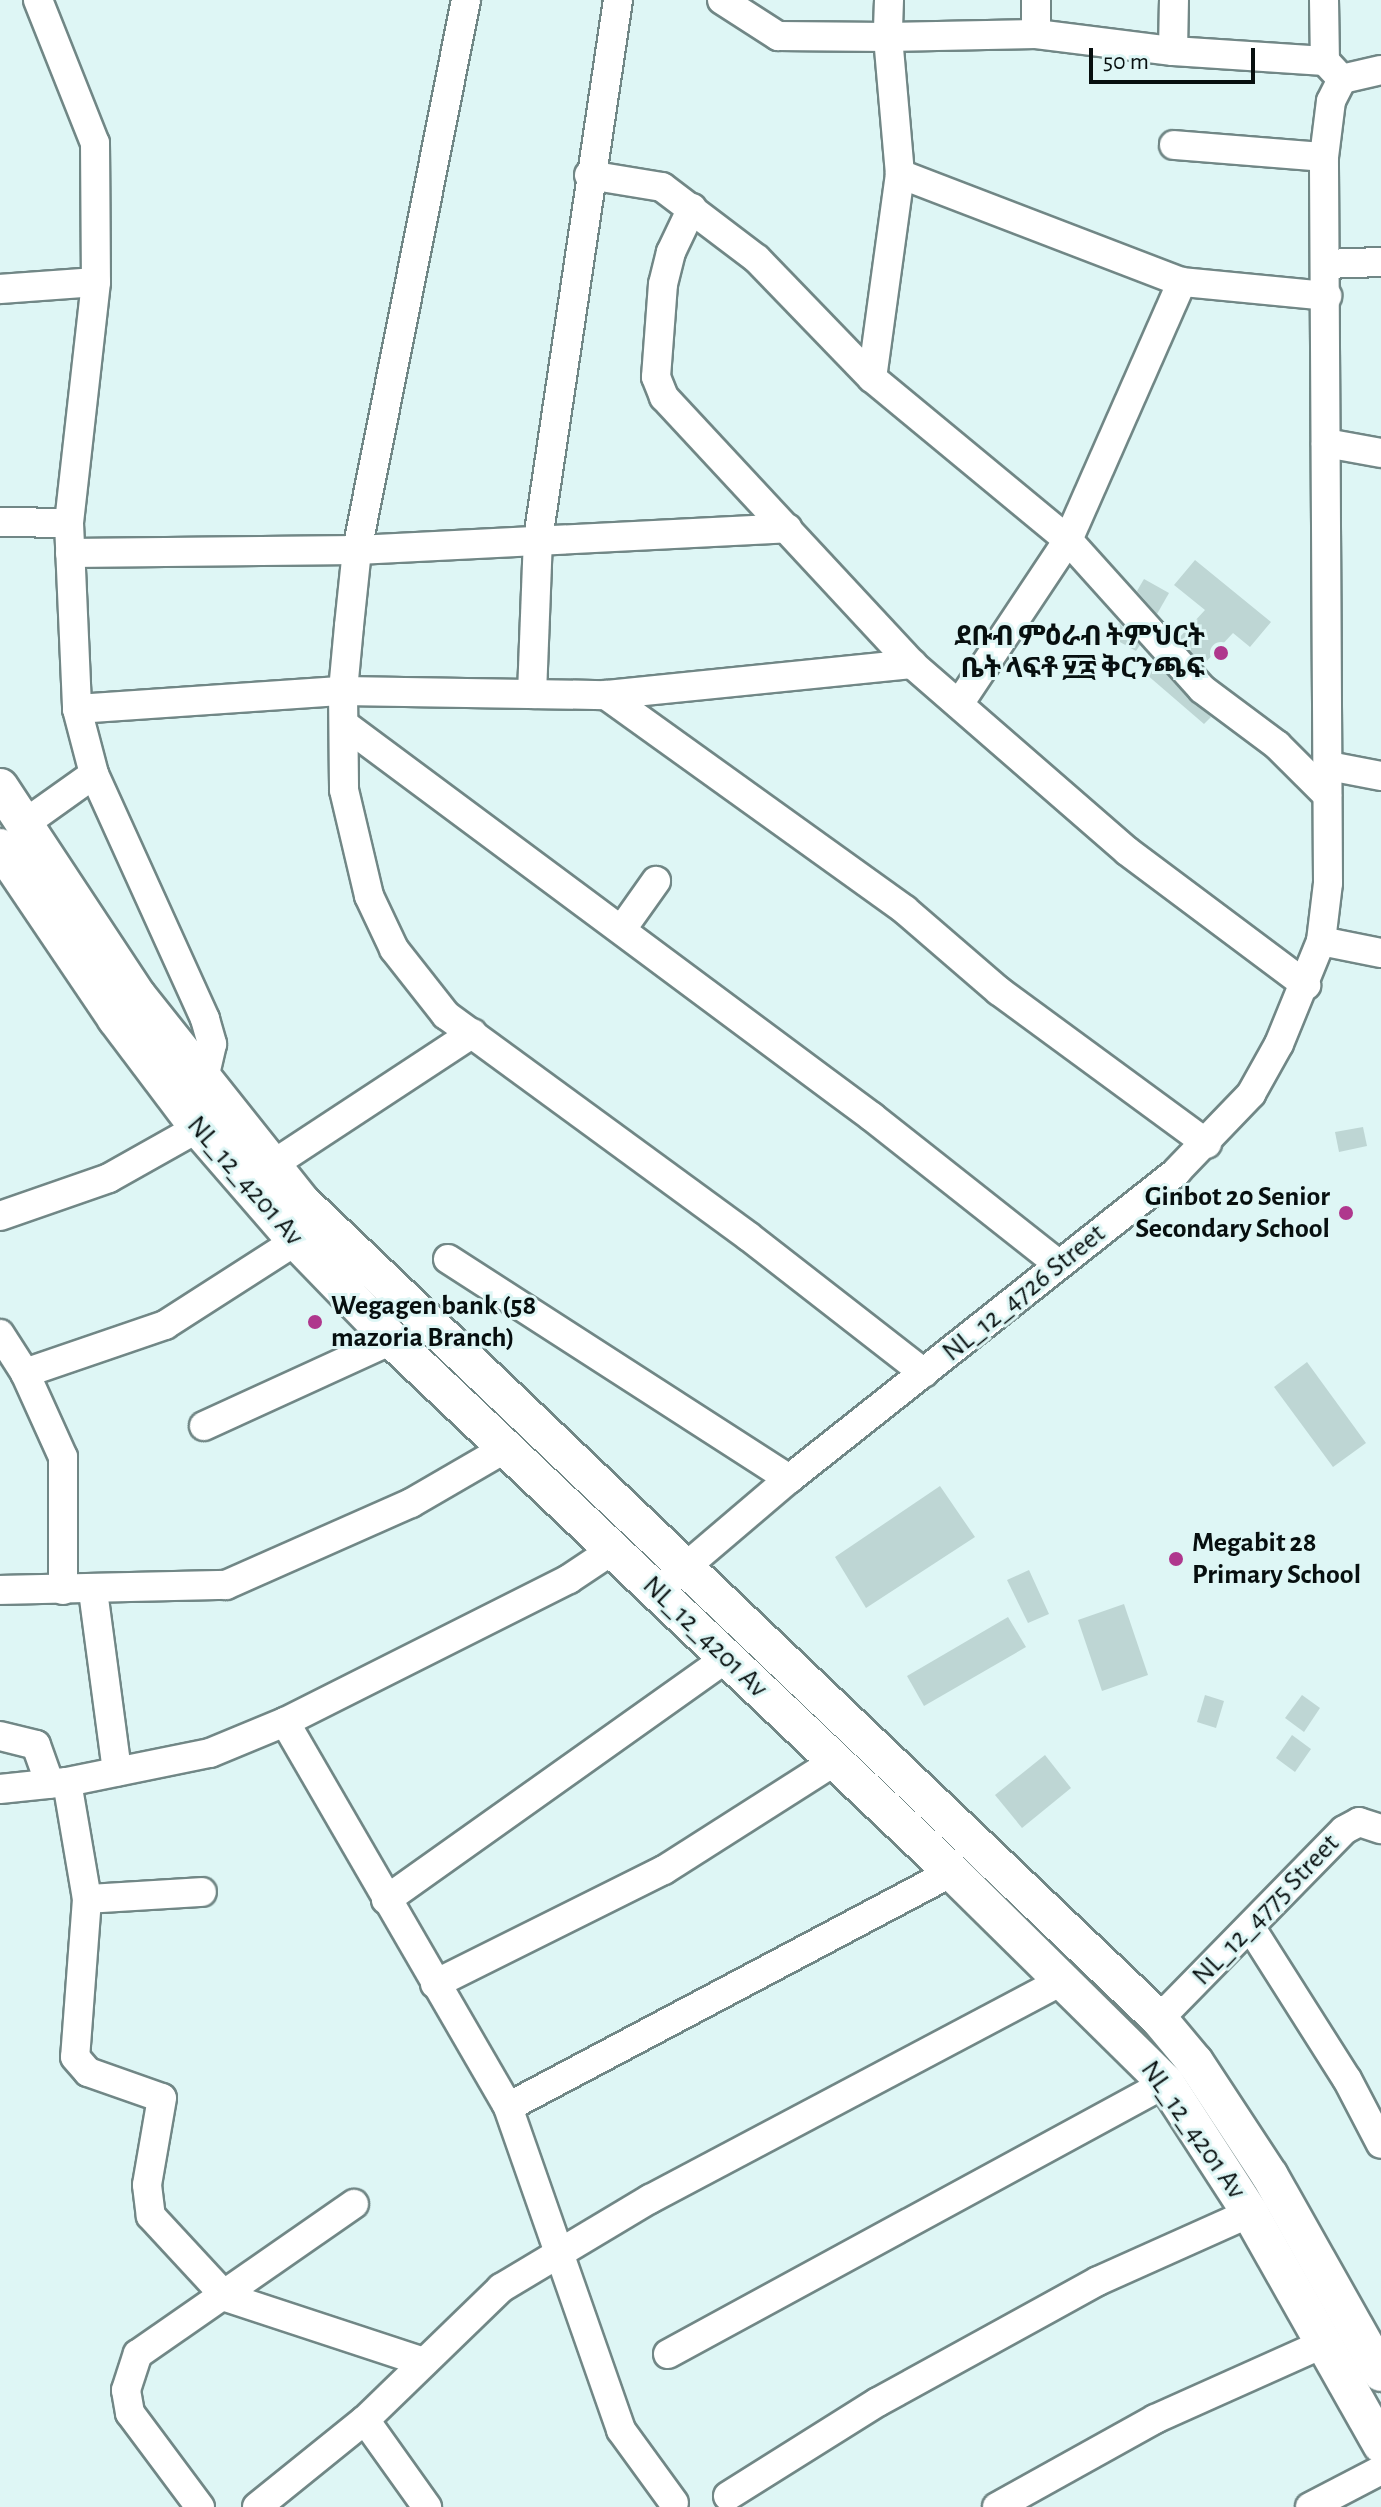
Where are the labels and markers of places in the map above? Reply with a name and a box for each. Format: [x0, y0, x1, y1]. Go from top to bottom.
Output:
place label: ደቡብ ምዕራብ ትምህርት ቤት ላፍቶ ፶፰ ቅርንጫፍ [954, 620, 1205, 686]
marker: ደቡብ ምዕራብ ትምህርት ቤት ላፍቶ ፶፰ ቅርንጫፍ [1212, 644, 1230, 662]
place label: Ginbot 20 Senior Secondary School [1135, 1180, 1330, 1246]
marker: Ginbot 20 Senior Secondary School [1337, 1204, 1355, 1222]
place label: Wegagen bank (58 mazoria Branch) [331, 1289, 536, 1355]
marker: Wegagen bank (58 mazoria Branch) [306, 1313, 324, 1331]
place label: Megabit 28 Primary School [1192, 1526, 1361, 1592]
marker: Megabit 28 Primary School [1167, 1550, 1185, 1568]

